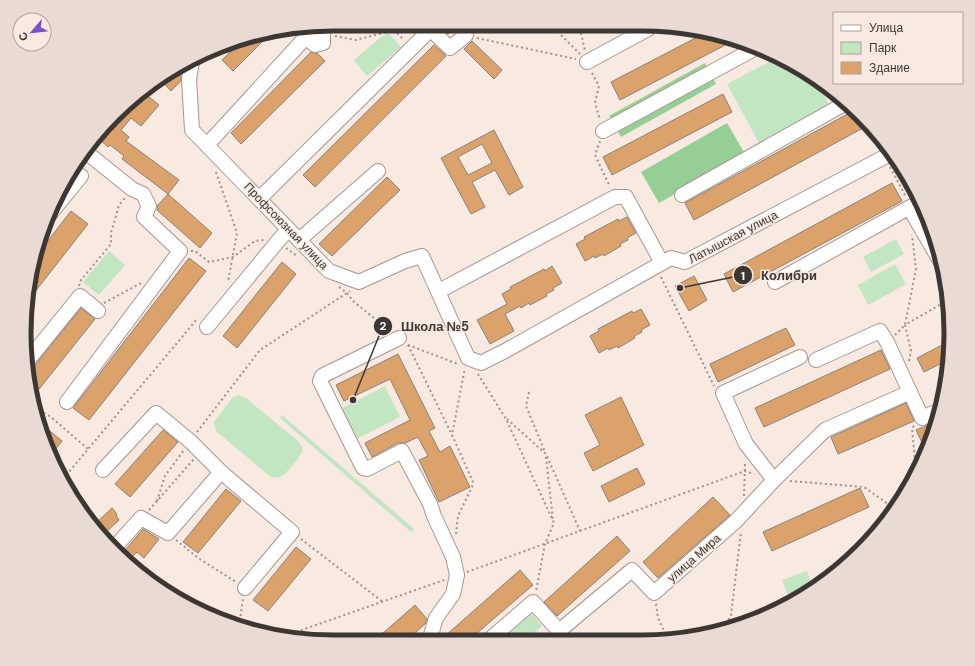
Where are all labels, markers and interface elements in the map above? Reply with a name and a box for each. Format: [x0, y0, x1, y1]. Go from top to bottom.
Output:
north arrow [12, 12, 52, 52]
legend [833, 12, 963, 84]
text: Улица [869, 20, 903, 36]
text: С [15, 30, 31, 43]
text: Парк [869, 40, 897, 56]
text: Здание [869, 60, 910, 76]
street label: Профсоюзная улица [240, 179, 332, 273]
street label: Латышская улица [686, 207, 781, 267]
callout: Колибри [733, 263, 825, 288]
text: Колибри [761, 267, 817, 284]
text: 1 [741, 268, 745, 284]
callout: Школа №5 [373, 314, 477, 339]
text: 2 [380, 318, 387, 334]
text: Школа №5 [401, 318, 469, 335]
street label: улица Мира [664, 530, 724, 586]

